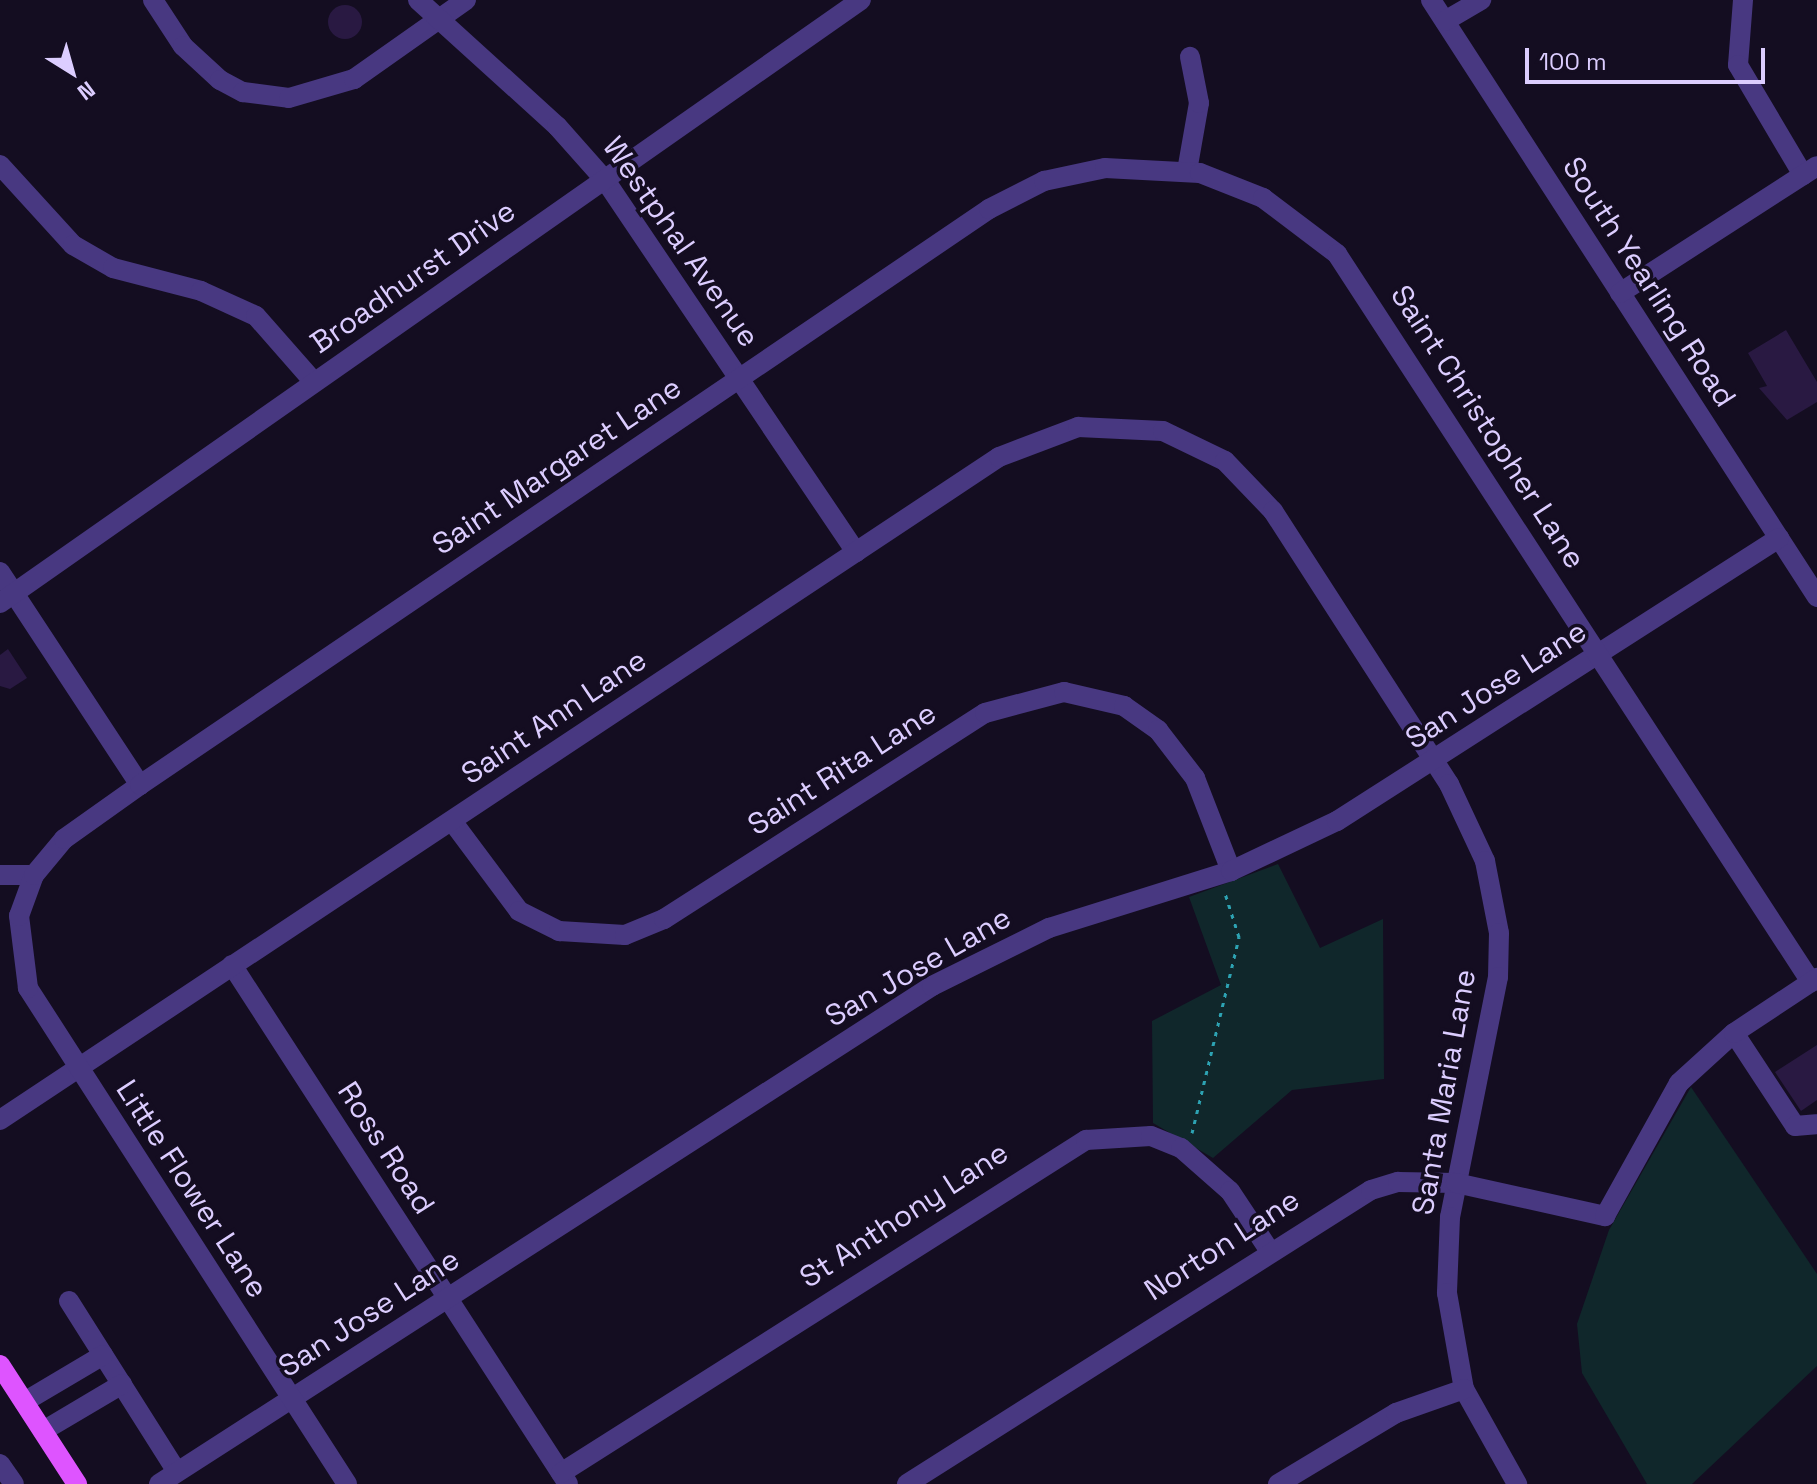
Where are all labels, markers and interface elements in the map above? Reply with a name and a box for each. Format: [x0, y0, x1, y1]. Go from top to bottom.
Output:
north arrow [32, 32, 112, 112]
scale bar [1529, 32, 1769, 82]
text: 100 m [1539, 46, 1607, 77]
text: N [72, 76, 101, 107]
street label: Westphal Avenue [595, 130, 767, 354]
street label: South Yearling Road [1555, 150, 1743, 414]
street label: Broadhurst Drive [304, 193, 522, 361]
street label: Saint Christopher Lane [1383, 279, 1593, 575]
street label: Saint Margaret Lane [426, 369, 688, 563]
street label: San Jose Lane [1399, 613, 1593, 757]
street label: Saint Ann Lane [455, 642, 653, 792]
street label: Saint Rita Lane [741, 695, 943, 843]
street label: San Jose Lane [819, 899, 1017, 1035]
street label: Santa Maria Lane [1405, 966, 1483, 1218]
street label: Little Flower Lane [108, 1073, 276, 1305]
street label: Ross Road [330, 1075, 442, 1221]
street label: St Anthony Lane [793, 1134, 1015, 1296]
street label: Norton Lane [1138, 1182, 1306, 1308]
street label: San Jose Lane [272, 1241, 466, 1385]

